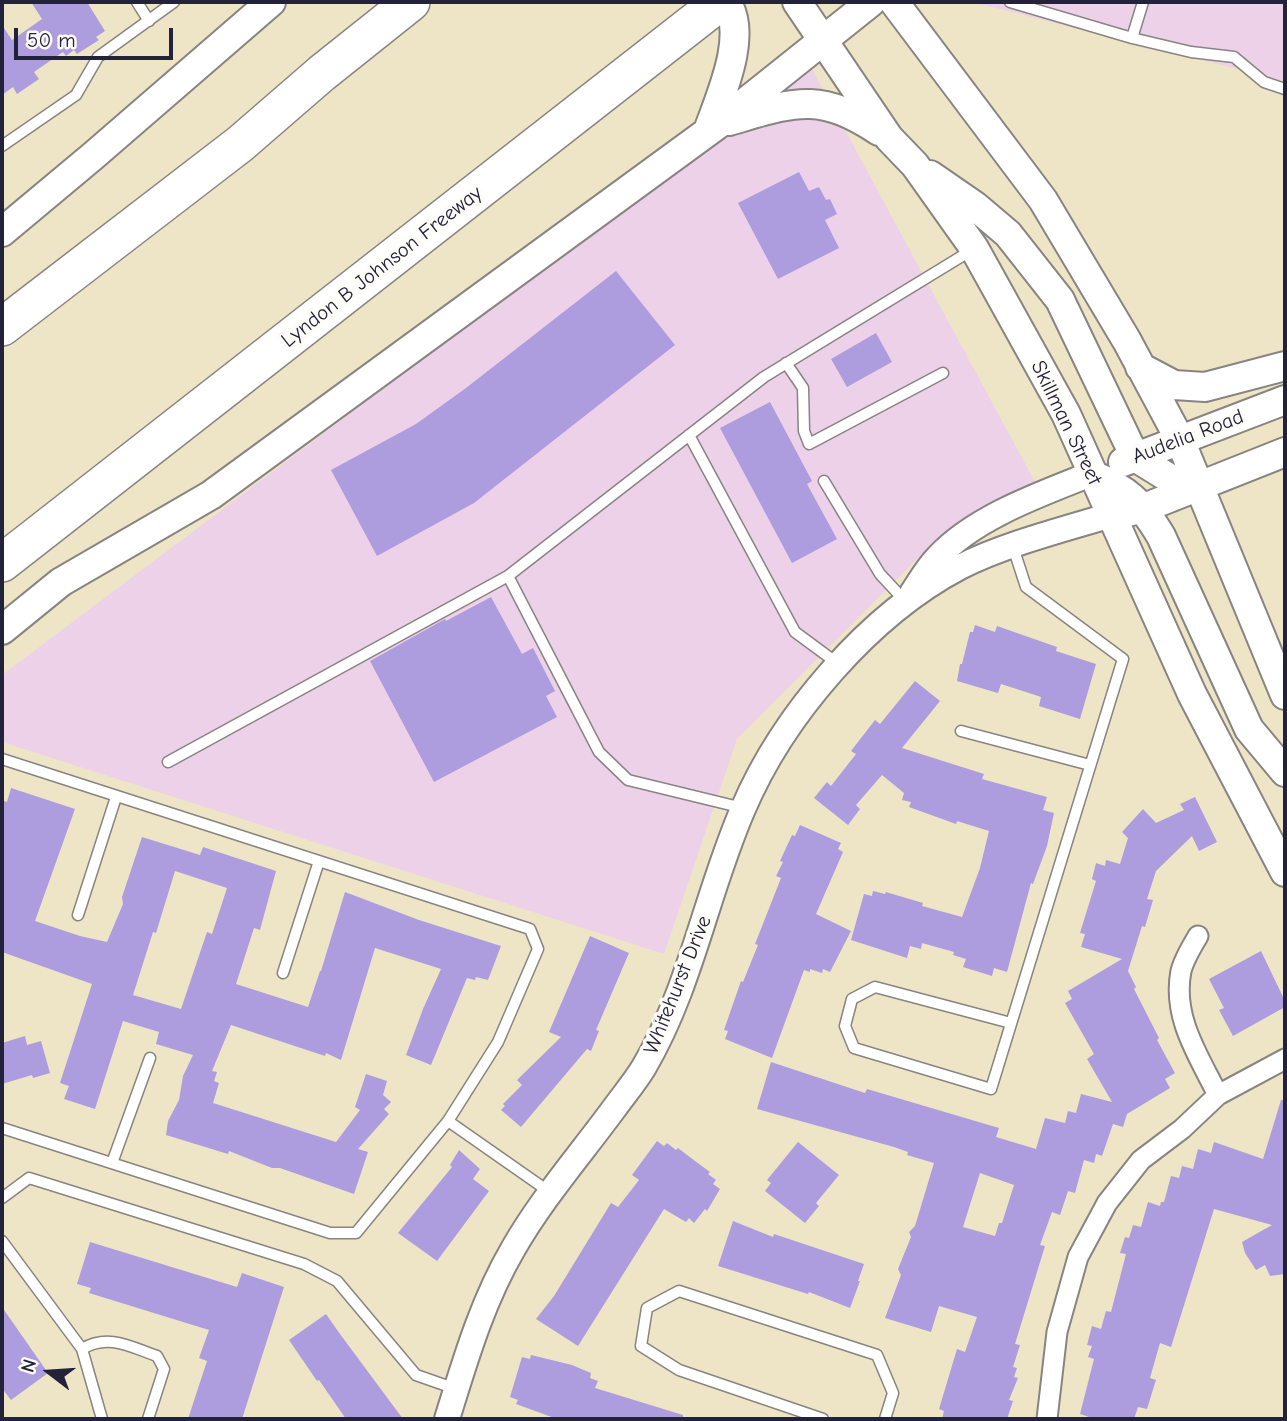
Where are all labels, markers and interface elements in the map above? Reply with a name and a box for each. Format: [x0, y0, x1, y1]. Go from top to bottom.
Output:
scale bar [18, 14, 177, 58]
text: 50 m [27, 28, 76, 52]
street label: Lyndon B Johnson Freeway [277, 181, 487, 353]
street label: Skillman Street [1025, 357, 1107, 489]
street label: Audelia Road [1129, 404, 1247, 470]
street label: Whitehurst Drive [639, 912, 717, 1058]
north arrow [14, 1337, 84, 1407]
text: N [17, 1357, 41, 1375]

